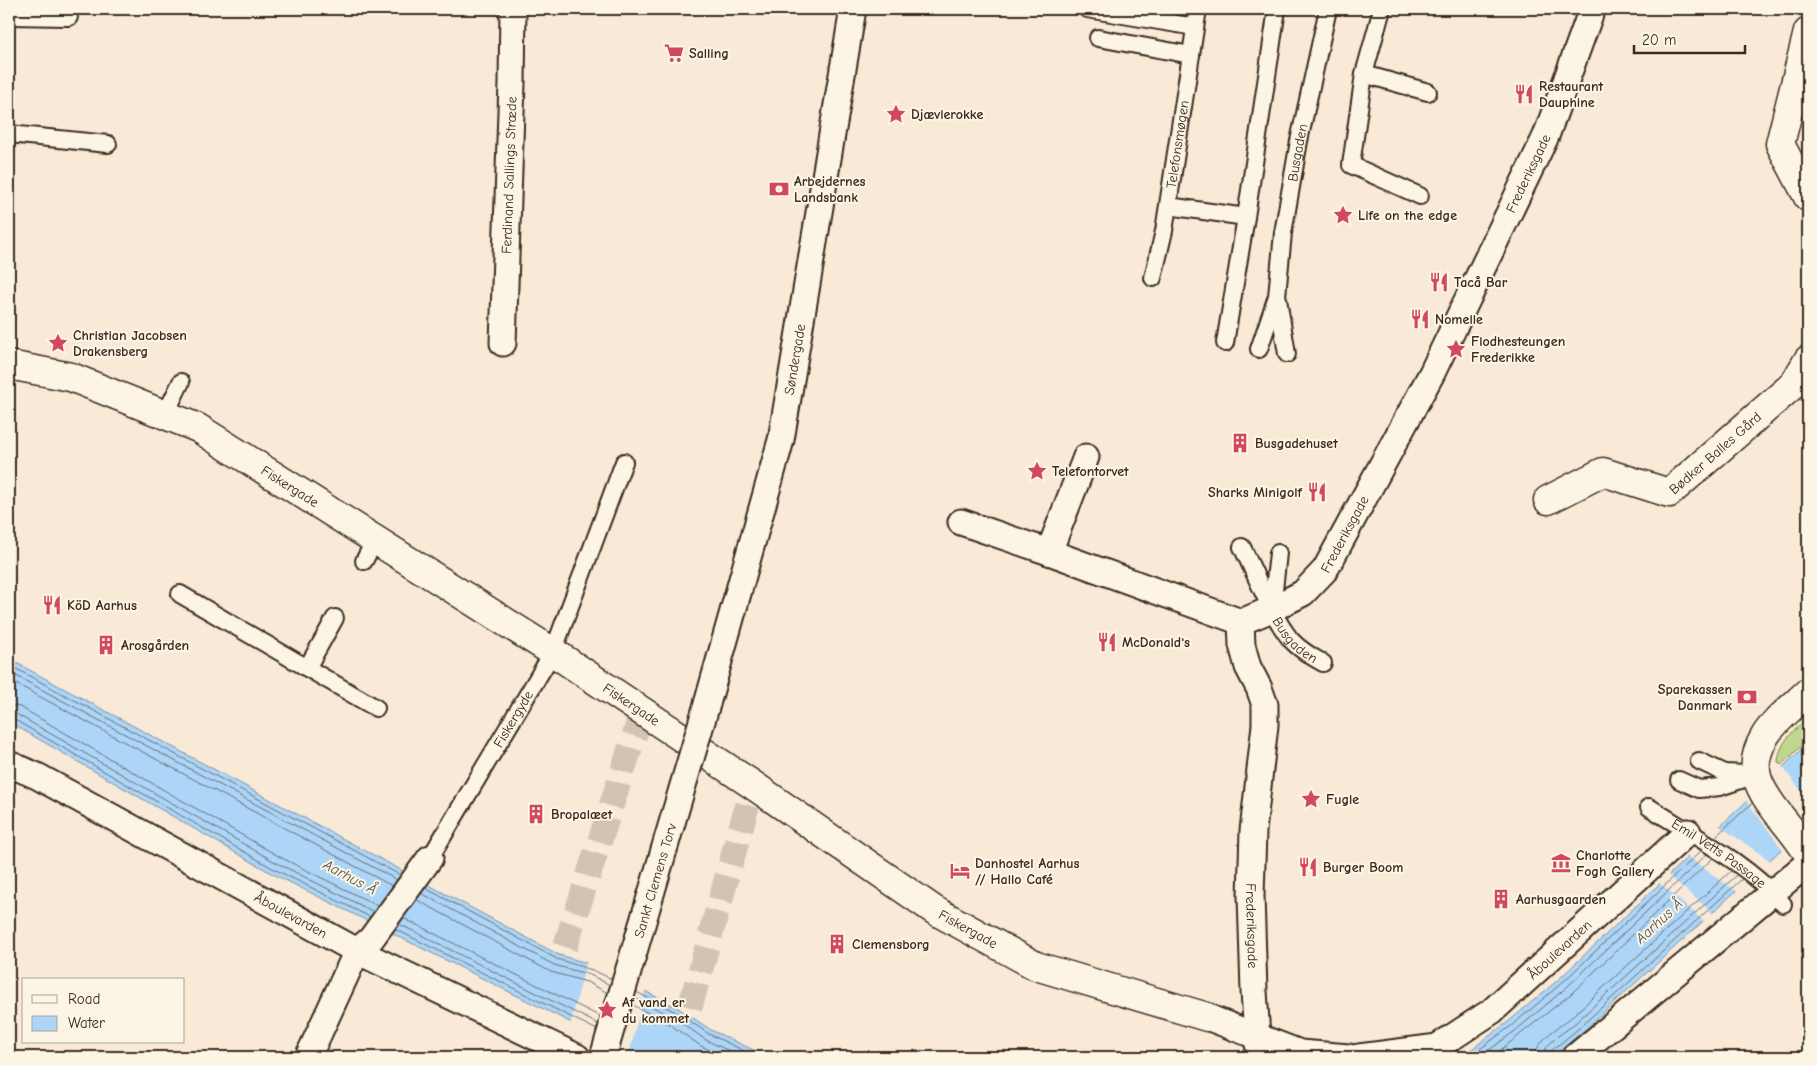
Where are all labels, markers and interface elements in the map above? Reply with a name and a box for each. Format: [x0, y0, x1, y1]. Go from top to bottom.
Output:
scale bar [1634, 22, 1746, 54]
text: 20 m [1642, 31, 1676, 49]
supermarket icon: Salling [663, 42, 685, 64]
place label: Salling [689, 45, 729, 62]
place label: Restaurant Dauphine [1539, 78, 1604, 111]
restaurant icon: Restaurant Dauphine [1513, 83, 1535, 105]
street label: Ferdinand Sallings Stræde [498, 96, 521, 254]
street label: Telefonsmøgen [1163, 99, 1193, 190]
place icon: Djævlerokke [885, 103, 907, 125]
place label: Djævlerokke [911, 106, 983, 123]
street label: Busgaden [1284, 122, 1312, 183]
street label: Frederiksgade [1502, 132, 1555, 216]
place label: Arbejdernes Landsbank [794, 173, 866, 206]
bank icon: Arbejdernes Landsbank [768, 178, 790, 200]
place icon: Life on the edge [1332, 204, 1354, 226]
place label: Life on the edge [1358, 207, 1457, 224]
restaurant icon: Tacå Bar [1428, 271, 1450, 293]
place label: Tacå Bar [1454, 274, 1508, 291]
restaurant icon: Nomelle [1409, 308, 1431, 330]
place label: Nomelle [1435, 311, 1483, 328]
street label: Søndergade [781, 323, 809, 396]
place label: Christian Jacobsen Drakensberg [73, 327, 187, 360]
place icon: Christian Jacobsen Drakensberg [47, 332, 69, 354]
place label: Flodhesteungen Frederikke [1471, 333, 1565, 366]
place icon: Flodhesteungen Frederikke [1445, 338, 1467, 360]
street label: Bødker Balles Gård [1666, 409, 1765, 498]
building icon: Busgadehuset [1229, 432, 1251, 454]
place label: Busgadehuset [1255, 435, 1338, 452]
place icon: Telefontorvet [1026, 460, 1048, 482]
street label: Fiskergade [258, 462, 322, 511]
place label: Telefontorvet [1052, 463, 1129, 480]
restaurant icon: Sharks Minigolf [1306, 481, 1328, 503]
place label: Sharks Minigolf [1208, 484, 1302, 501]
street label: Frederiksgade [1317, 493, 1373, 576]
restaurant icon: KöD Aarhus [41, 594, 63, 616]
place label: KöD Aarhus [67, 597, 137, 614]
street label: Busgaden [1269, 614, 1321, 667]
restaurant icon: McDonald's [1096, 631, 1118, 653]
building icon: Arosgården [95, 634, 117, 656]
place label: McDonald's [1122, 634, 1190, 651]
place label: Arosgården [121, 637, 189, 654]
street label: Fiskergade [599, 680, 663, 730]
place label: Sparekassen Danmark [1658, 681, 1732, 714]
bank icon: Sparekassen Danmark [1736, 686, 1758, 708]
street label: Fiskergyde [490, 687, 537, 751]
place icon: Fugle [1300, 788, 1322, 810]
place label: Fugle [1326, 791, 1359, 808]
building icon: Bropalæet [525, 803, 547, 825]
place label: Bropalæet [551, 806, 613, 823]
street label: Emil Vetts Passage [1668, 815, 1770, 892]
street label: Sankt Clemens Torv [631, 821, 680, 940]
place label: Charlotte Fogh Gallery [1576, 847, 1655, 880]
museum icon: Charlotte Fogh Gallery [1550, 852, 1572, 874]
water label: Aarhus Å [319, 854, 381, 899]
place label: Danhostel Aarhus // Hallo Café [975, 855, 1080, 888]
restaurant icon: Burger Boom [1297, 856, 1319, 878]
place label: Burger Boom [1323, 859, 1403, 876]
hotel icon: Danhostel Aarhus // Hallo Café [949, 860, 971, 882]
street label: Frederiksgade [1242, 883, 1261, 969]
building icon: Aarhusgaarden [1490, 888, 1512, 910]
street label: Åboulevarden [251, 889, 330, 942]
place label: Aarhusgaarden [1516, 891, 1606, 908]
water label: Aarhus Å [1630, 894, 1687, 948]
street label: Fiskergade [936, 906, 1001, 952]
street label: Åboulevarden [1524, 916, 1595, 983]
building icon: Clemensborg [826, 933, 848, 955]
place label: Clemensborg [852, 936, 930, 953]
legend [22, 978, 185, 1044]
text: Road [68, 990, 100, 1008]
place label: Af vand er du kommet [622, 994, 690, 1027]
place icon: Af vand er du kommet [596, 999, 618, 1021]
text: Water [68, 1014, 105, 1032]

